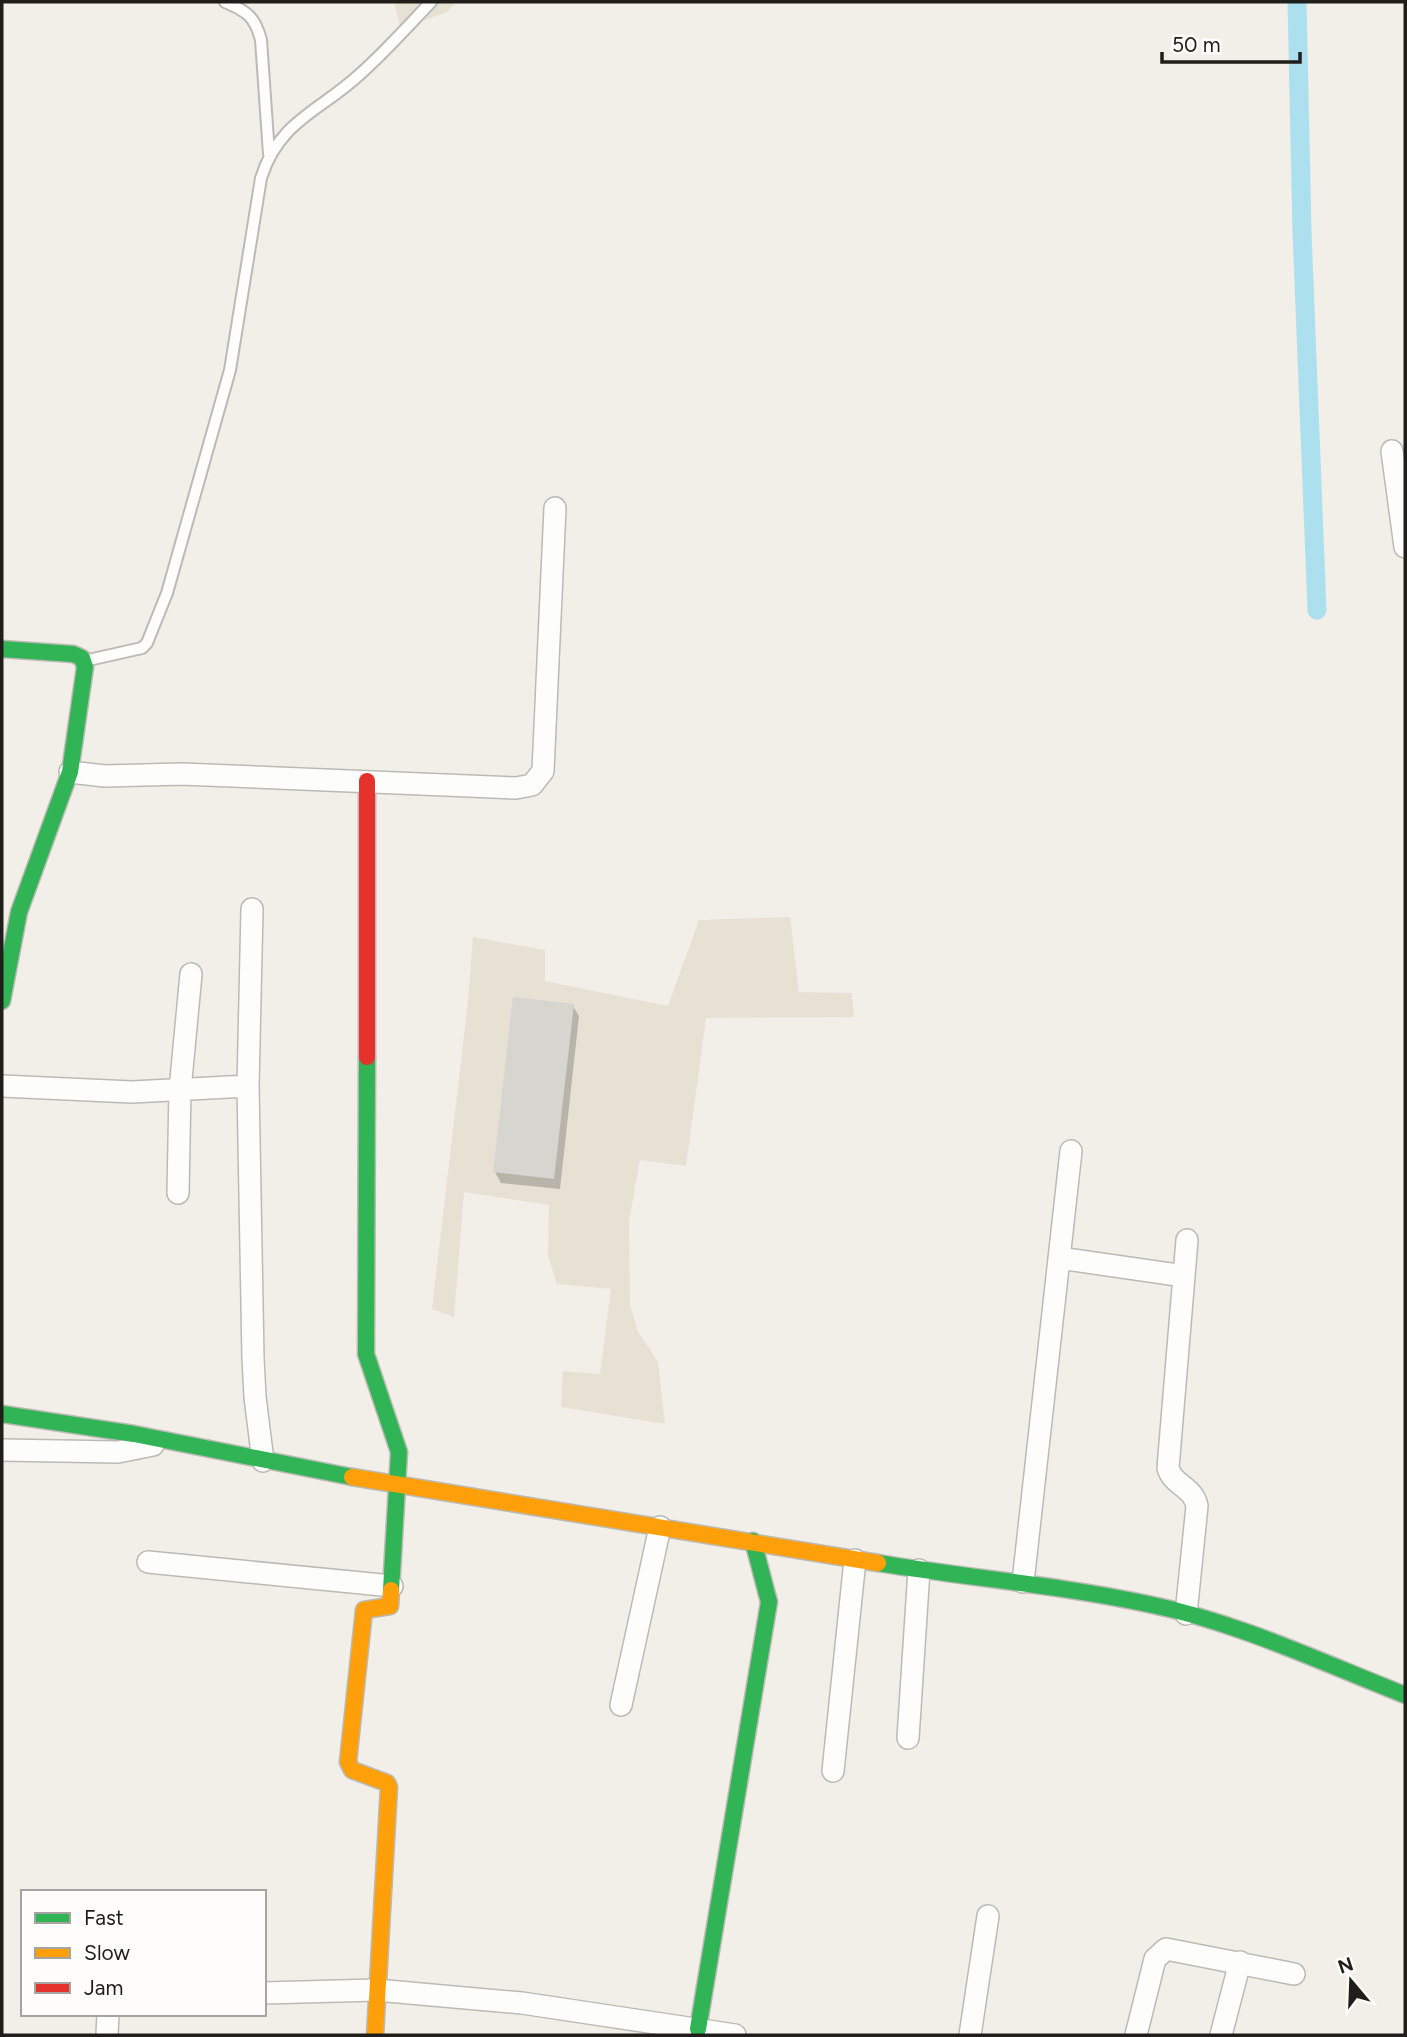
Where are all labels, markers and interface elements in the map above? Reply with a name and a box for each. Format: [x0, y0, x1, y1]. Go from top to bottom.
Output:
scale bar [1162, 21, 1300, 65]
text: 50 m [1172, 32, 1221, 57]
legend [21, 1890, 266, 2016]
text: Fast [84, 1905, 124, 1930]
text: Slow [84, 1940, 130, 1965]
north arrow [1316, 1946, 1386, 2016]
text: N [1335, 1952, 1356, 1979]
text: Jam [84, 1975, 123, 2000]

